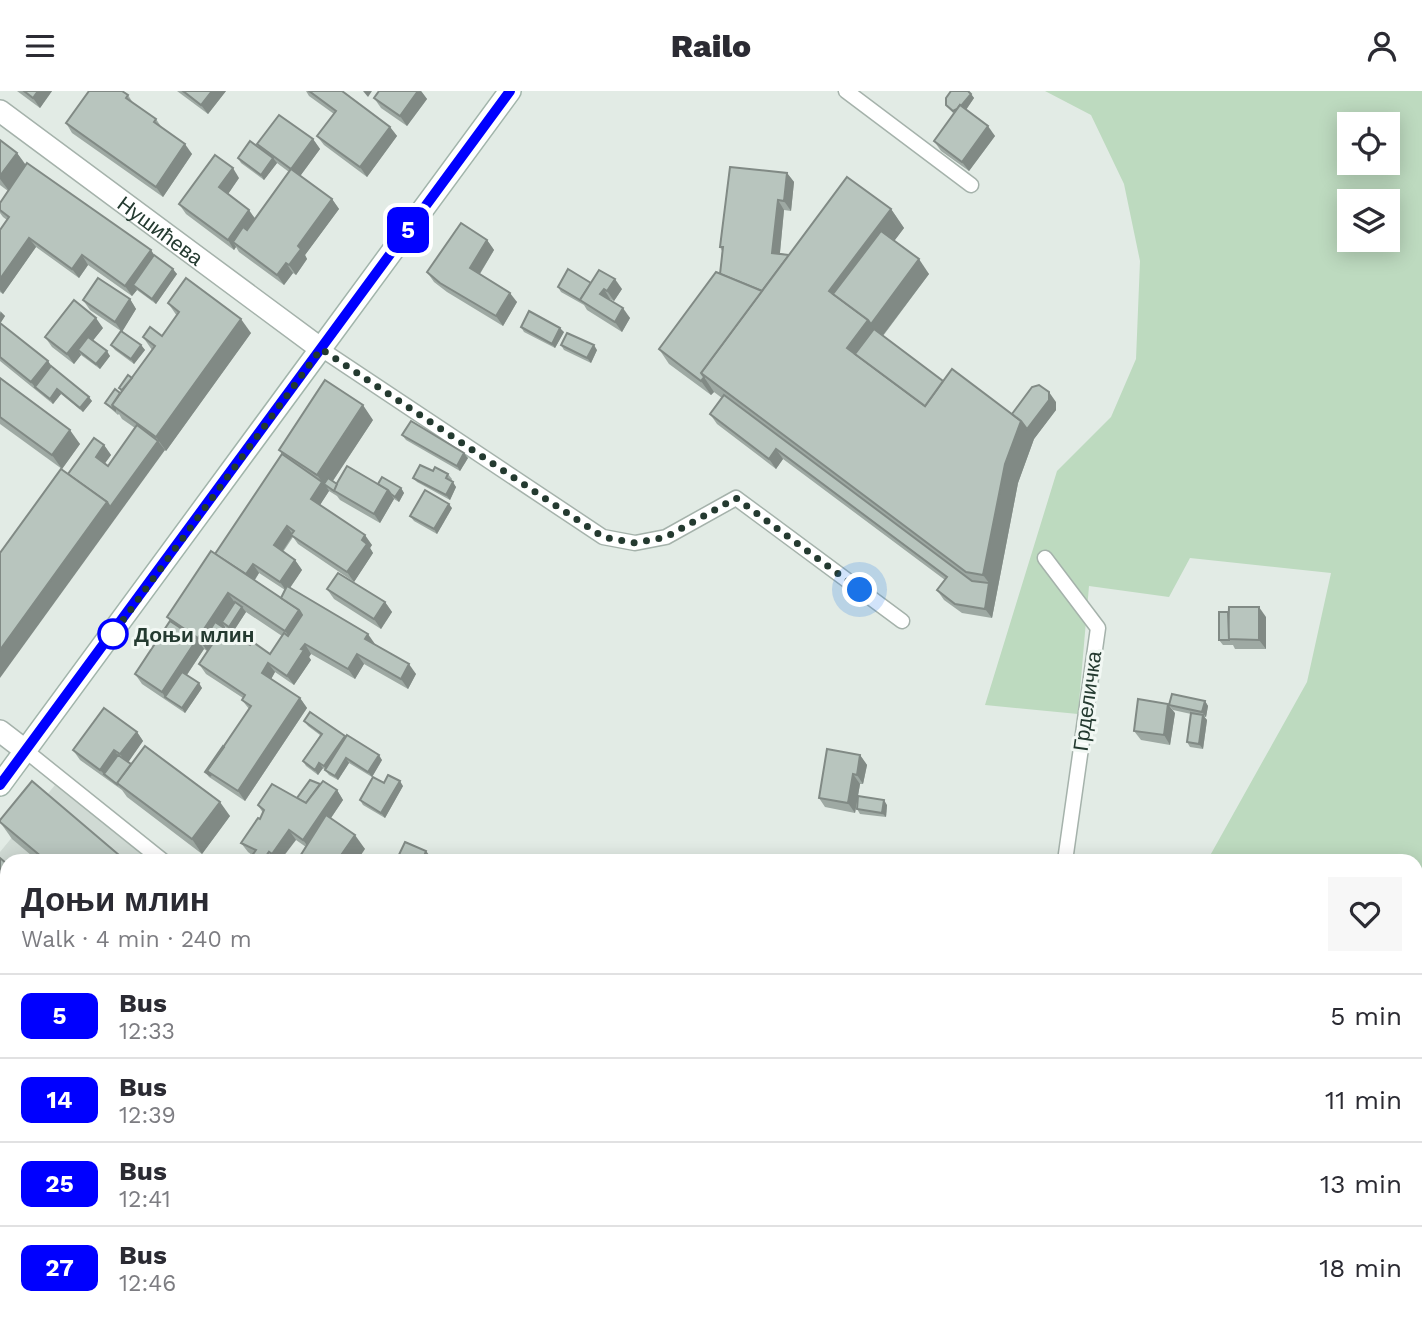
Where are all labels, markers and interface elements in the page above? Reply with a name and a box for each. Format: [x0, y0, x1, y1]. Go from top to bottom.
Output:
icon: menu [21, 27, 59, 65]
text: Railo [671, 27, 751, 65]
icon: person [1363, 27, 1401, 65]
map controls [1337, 112, 1400, 252]
button: locate [1337, 112, 1400, 175]
button: layers [1337, 189, 1400, 252]
street label: Нушићева [113, 190, 209, 270]
line badge: 5 [385, 207, 431, 253]
text: 5 [401, 216, 415, 244]
your location [842, 572, 877, 607]
marker: Доњи млин [98, 619, 128, 649]
place label: Доњи млин [134, 622, 254, 647]
street label: Грделичка [1068, 649, 1106, 753]
button: heart [1328, 877, 1402, 951]
text: Доњи млин [21, 880, 210, 919]
text: Walk · 4 min · 240 m [21, 926, 252, 953]
text: Bus [119, 988, 167, 1018]
text: 5 min [1330, 1001, 1402, 1031]
text: 5 [53, 1002, 67, 1030]
text: 12:33 [119, 1018, 175, 1045]
text: Bus [119, 1072, 167, 1102]
text: 11 min [1325, 1085, 1402, 1115]
text: 14 [47, 1086, 72, 1114]
text: 12:39 [119, 1102, 176, 1129]
text: Bus [119, 1156, 167, 1186]
text: 13 min [1320, 1169, 1402, 1199]
text: 25 [45, 1170, 74, 1198]
text: 12:41 [119, 1186, 171, 1213]
text: Bus [119, 1240, 167, 1270]
text: 18 min [1319, 1253, 1402, 1283]
text: 27 [45, 1254, 74, 1282]
text: 12:46 [119, 1270, 176, 1297]

